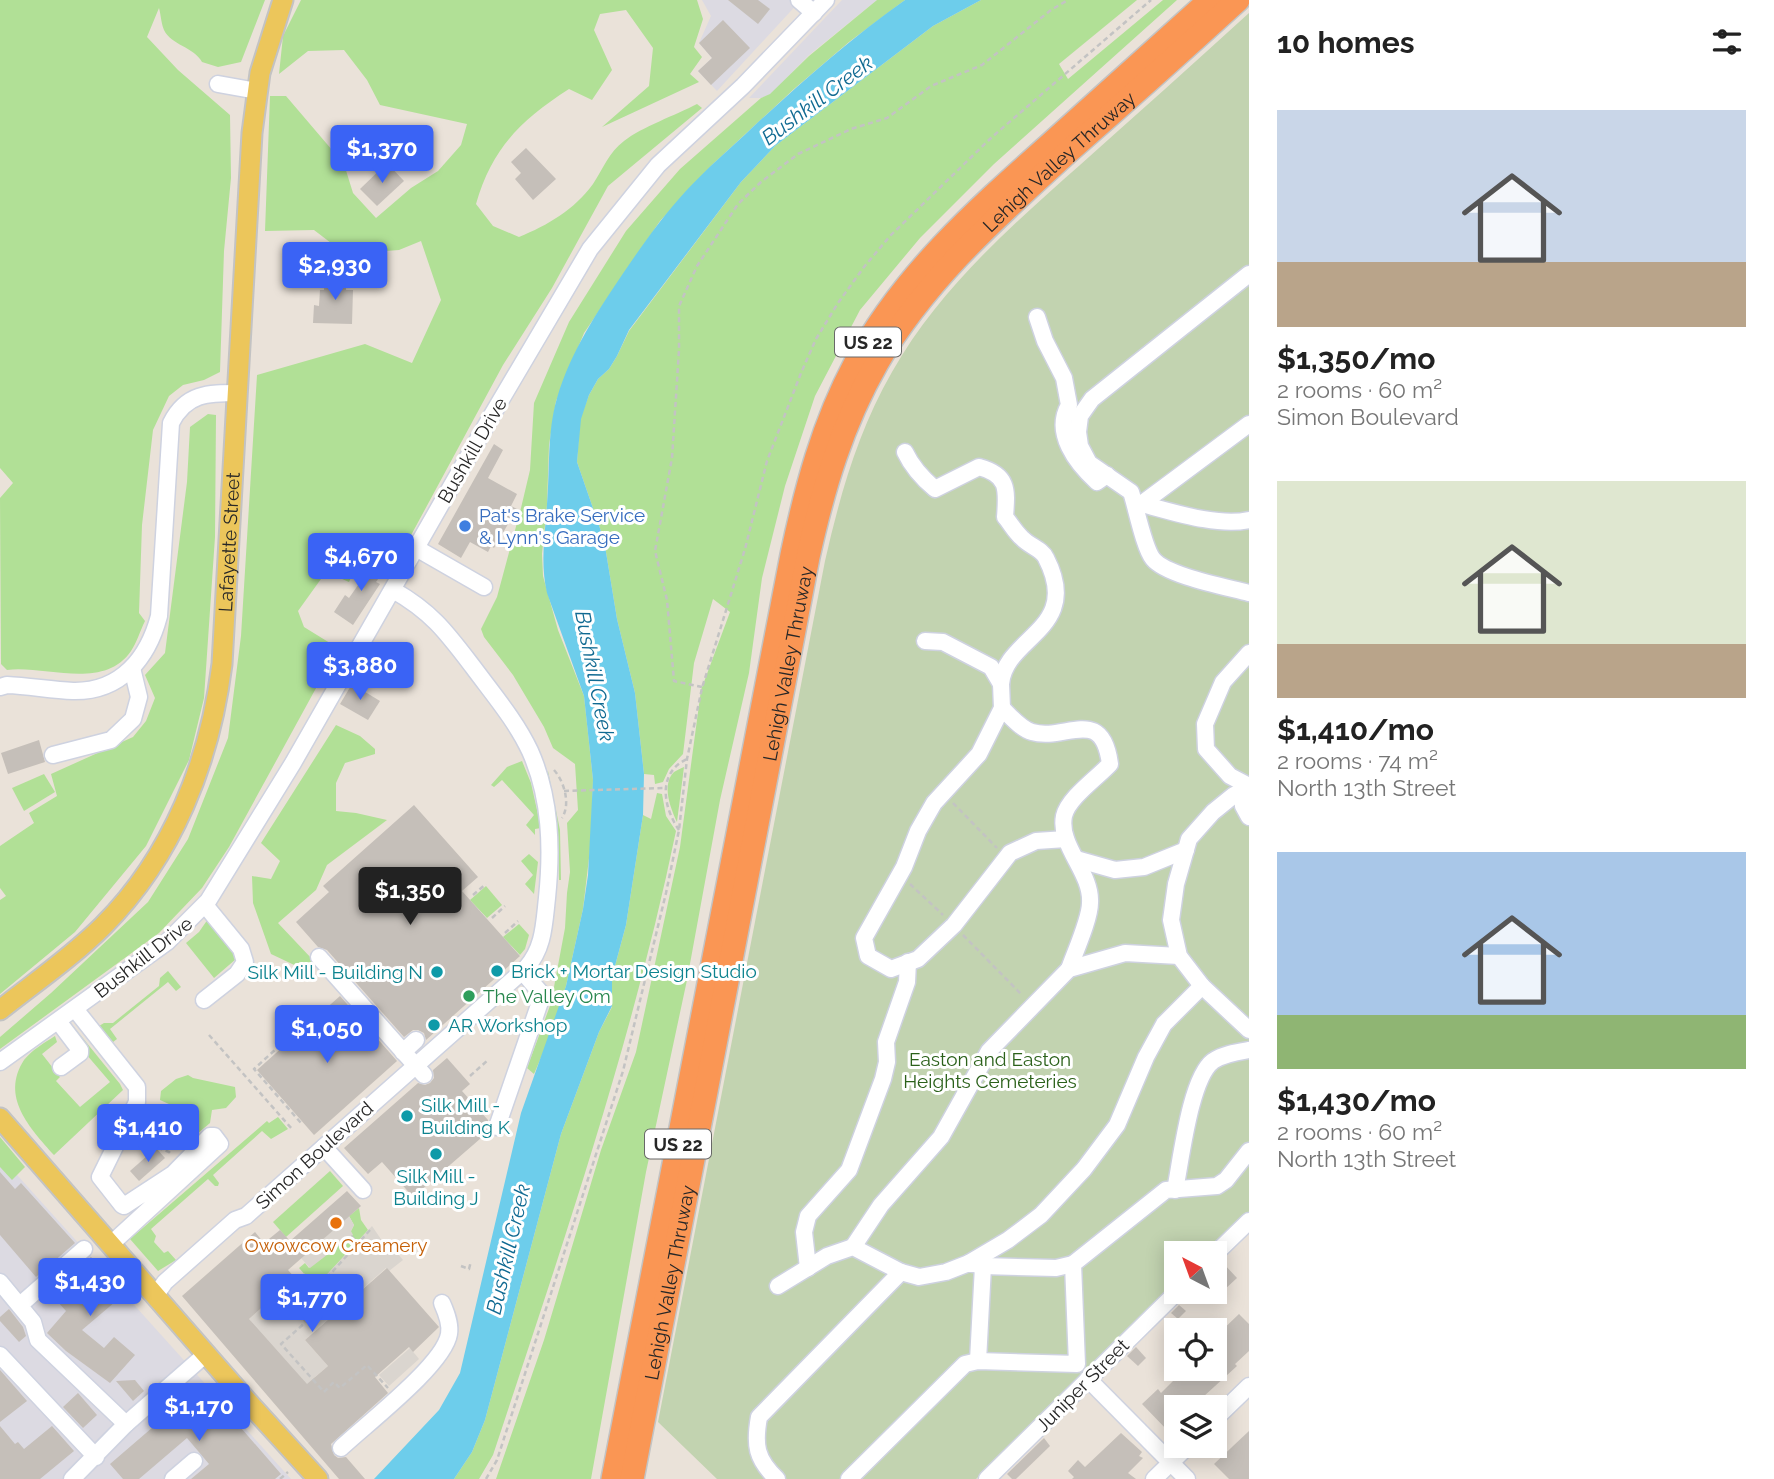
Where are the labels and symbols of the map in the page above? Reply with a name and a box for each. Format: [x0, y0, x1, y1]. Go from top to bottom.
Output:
water label: Bushkill Creek [756, 50, 878, 150]
street label: Lehigh Valley Thruway [978, 87, 1140, 236]
pin: $1,370 [325, 125, 439, 185]
pin: $2,930 [278, 243, 392, 302]
road number: US 22 [835, 328, 901, 356]
street label: Bushkill Drive [433, 393, 511, 507]
street label: Lafayette Street [214, 471, 244, 613]
place label: Pat's Brake Service & Lynn's Garage [479, 504, 645, 548]
marker: Pat's Brake Service & Lynn's Garage [457, 518, 473, 534]
pin: $4,670 [304, 534, 418, 593]
street label: Lehigh Valley Thruway [758, 564, 817, 763]
water label: Bushkill Creek [570, 608, 620, 744]
pin: $3,880 [303, 642, 417, 702]
pin: $1,350 [353, 867, 467, 927]
street label: Bushkill Drive [90, 912, 196, 1002]
place label: Brick + Mortar Design Studio [511, 960, 757, 982]
place label: Silk Mill - Building N [247, 961, 423, 983]
marker: Brick + Mortar Design Studio [489, 963, 505, 979]
marker: Silk Mill - Building N [429, 964, 445, 980]
place label: The Valley Om [483, 985, 611, 1007]
marker: The Valley Om [461, 988, 477, 1004]
pin: $1,050 [270, 1006, 384, 1065]
place label: AR Workshop [448, 1014, 567, 1036]
marker: AR Workshop [426, 1017, 442, 1033]
park label: Easton and Easton Heights Cemeteries [903, 1048, 1077, 1092]
place label: Silk Mill - Building K [421, 1094, 511, 1138]
street label: Simon Boulevard [251, 1097, 377, 1213]
pin: $1,410 [91, 1104, 205, 1164]
marker: Silk Mill - Building K [399, 1108, 415, 1124]
road number: US 22 [645, 1129, 711, 1158]
marker: Silk Mill - Building J [428, 1146, 444, 1162]
place label: Silk Mill - Building J [393, 1165, 479, 1209]
water label: Bushkill Creek [481, 1181, 535, 1317]
street label: Lehigh Valley Thruway [640, 1183, 699, 1382]
marker: Owowcow Creamery [328, 1215, 344, 1231]
place label: Owowcow Creamery [245, 1234, 427, 1256]
north arrow [1164, 1241, 1227, 1304]
pin: $1,430 [33, 1258, 147, 1318]
pin: $1,770 [255, 1274, 369, 1334]
street label: Juniper Street [1031, 1334, 1133, 1436]
pin: $1,170 [142, 1384, 256, 1443]

